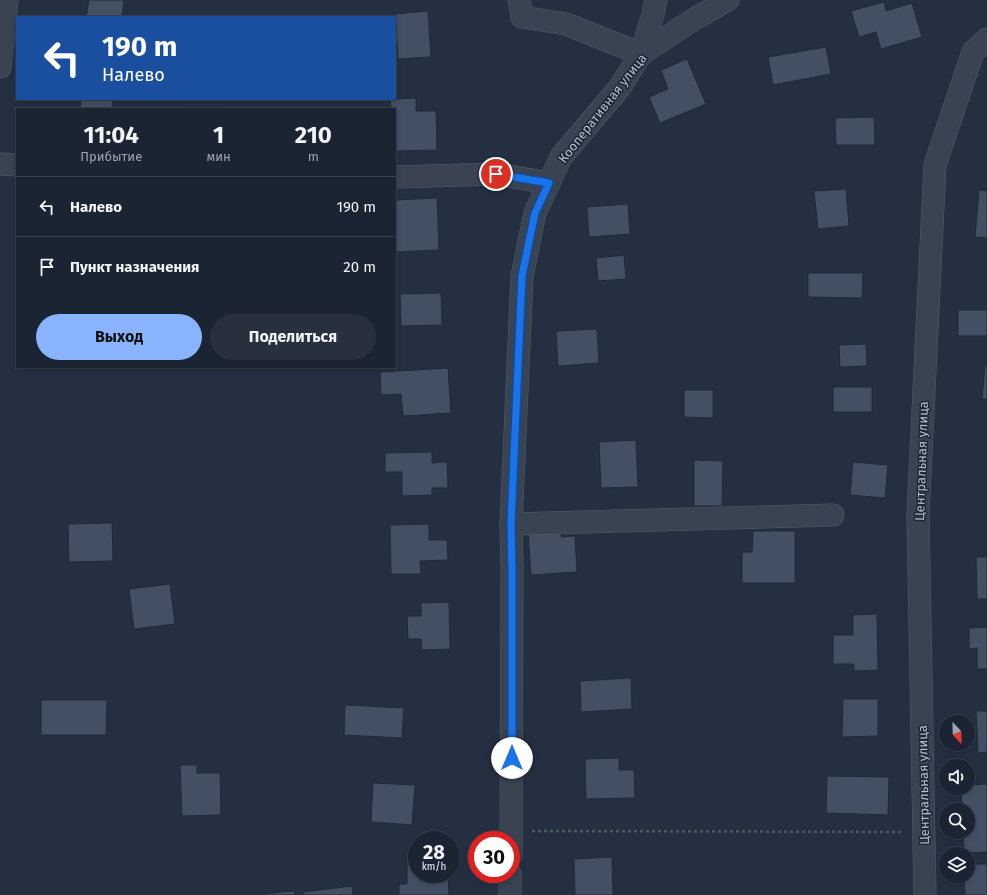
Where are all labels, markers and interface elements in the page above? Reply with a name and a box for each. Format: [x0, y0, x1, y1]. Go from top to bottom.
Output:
text: 190 m [102, 30, 177, 63]
icon: left [36, 32, 88, 84]
street label: Кооперативная улица [555, 51, 650, 166]
text: Налево [102, 64, 165, 86]
text: 11:04 [84, 121, 139, 149]
text: 1 [213, 121, 224, 149]
text: 210 [295, 121, 332, 149]
text: Прибытие [80, 149, 142, 164]
text: мин [206, 149, 231, 164]
text: m [308, 149, 319, 164]
pin [479, 157, 513, 191]
icon: arrive [485, 163, 507, 185]
icon: left [36, 196, 58, 218]
text: Налево [70, 198, 122, 216]
text: 190 m [336, 198, 376, 216]
icon: arrive [36, 256, 58, 278]
text: Пункт назначения [70, 258, 199, 276]
text: 20 m [343, 258, 376, 276]
button: Выход [36, 314, 202, 360]
button: Поделиться [210, 314, 376, 360]
street label: Центральная улица [912, 401, 931, 521]
north arrow [939, 715, 975, 751]
map controls [939, 715, 975, 883]
street label: Центральная улица [915, 725, 932, 845]
position arrow [491, 737, 533, 779]
button: sound [939, 759, 975, 795]
button: search [939, 803, 975, 839]
speed limit sign: 30 [468, 831, 520, 883]
text: 28 [423, 840, 445, 864]
button: layers [939, 847, 975, 883]
text: km/h [422, 861, 446, 873]

